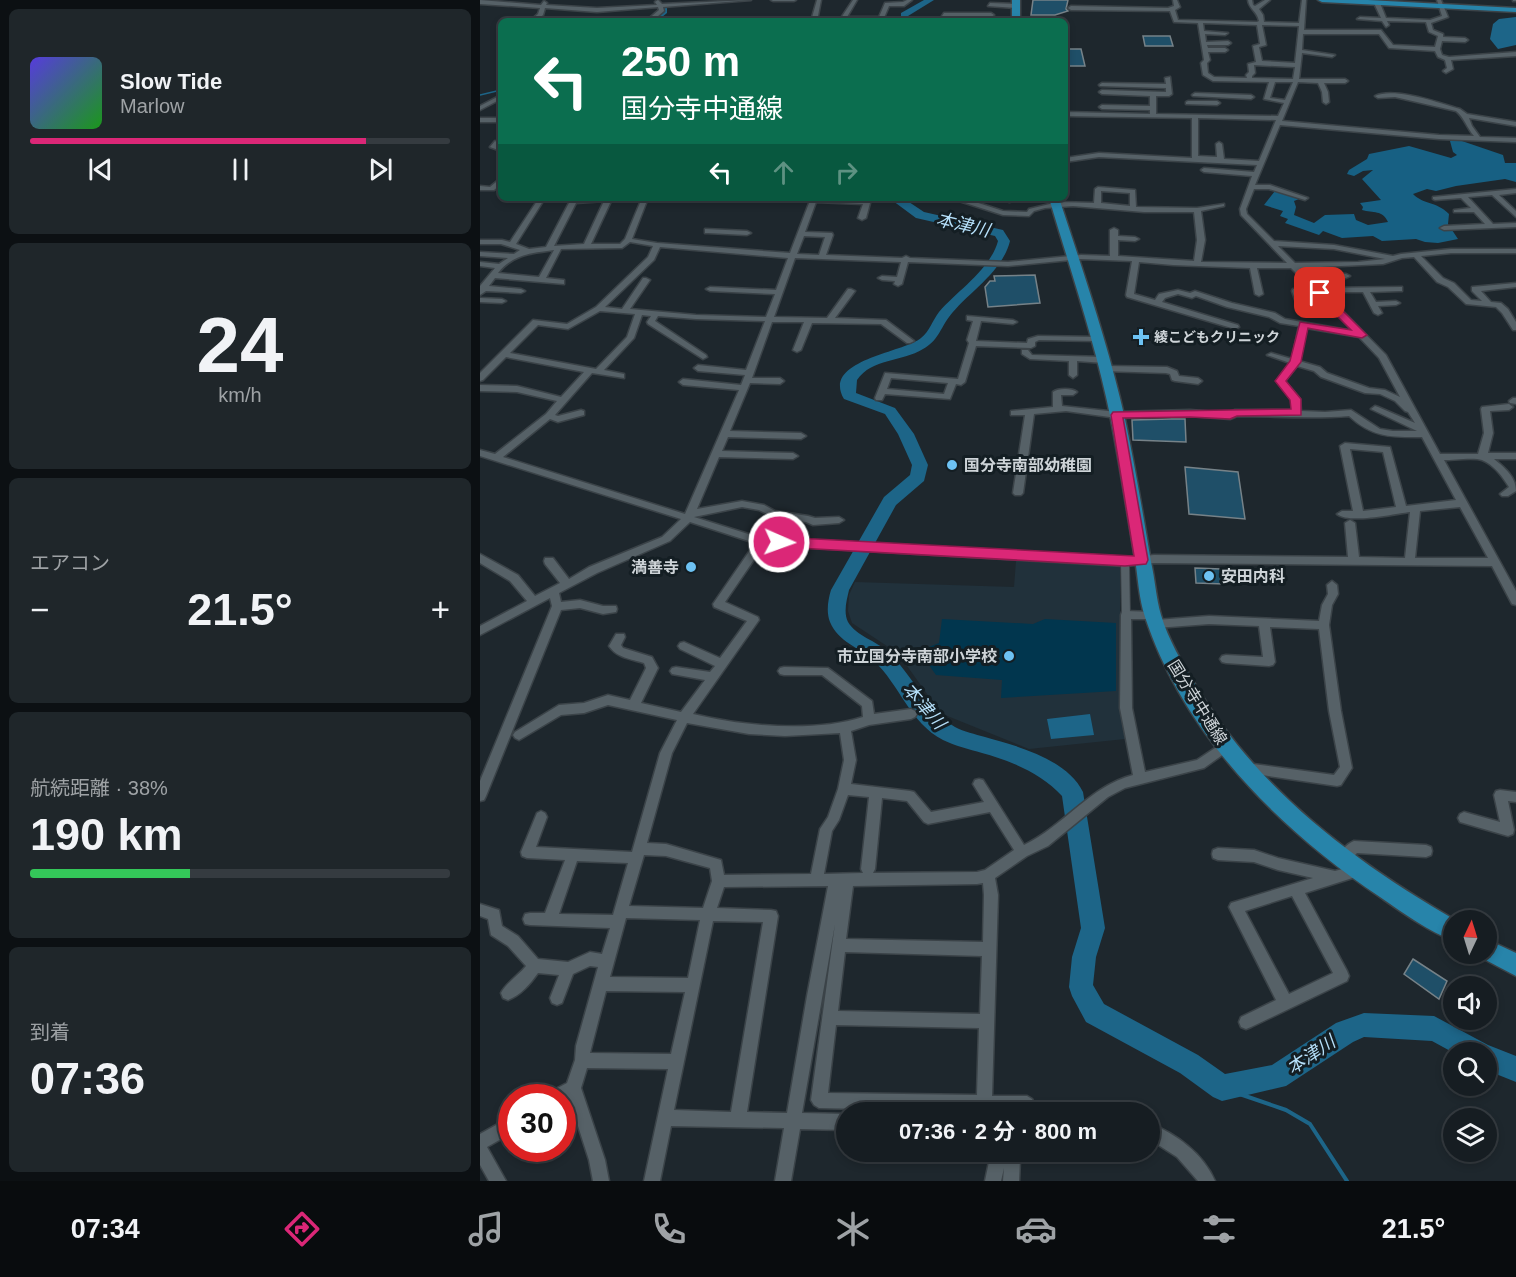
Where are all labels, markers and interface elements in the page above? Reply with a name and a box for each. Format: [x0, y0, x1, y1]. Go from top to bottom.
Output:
text: 250 m [621, 38, 740, 85]
icon: left [522, 42, 600, 120]
text: Slow Tide [120, 69, 222, 94]
text: 国分寺中通線 [621, 94, 783, 124]
text: Marlow [120, 95, 184, 117]
icon: previous [84, 153, 117, 186]
icon: pause [224, 153, 257, 186]
icon: next [364, 153, 397, 186]
icon: left [704, 156, 737, 189]
icon: ahead [767, 156, 800, 189]
icon: right [830, 156, 863, 189]
water label: 本津川 [934, 209, 994, 241]
pin [1294, 267, 1345, 318]
icon: arrive [1303, 276, 1336, 309]
text: 24 [197, 301, 283, 389]
marker: 綾こどもクリニック [1132, 328, 1150, 346]
place label: 綾こどもクリニック [1154, 329, 1280, 345]
text: km/h [218, 384, 262, 406]
place label: 国分寺南部幼稚園 [964, 457, 1092, 474]
marker: 国分寺南部幼稚園 [945, 458, 959, 472]
position arrow [747, 510, 811, 574]
text: エアコン [30, 552, 110, 574]
place label: 満善寺 [631, 559, 679, 576]
marker: 満善寺 [684, 560, 698, 574]
place label: 安田内科 [1221, 568, 1285, 585]
marker: 安田内科 [1202, 569, 1216, 583]
text: 21.5° [187, 584, 293, 635]
text: − [30, 591, 49, 628]
text: + [431, 591, 450, 628]
place label: 市立国分寺南部小学校 [837, 648, 997, 665]
marker: 市立国分寺南部小学校 [1002, 649, 1016, 663]
street label: 国分寺中通線 [1165, 657, 1230, 747]
water label: 本津川 [899, 679, 951, 734]
text: 航続距離 · 38% [30, 777, 168, 799]
text: 190 km [30, 809, 183, 860]
north arrow [1443, 910, 1497, 964]
map controls [1443, 910, 1497, 1162]
button: sound [1443, 976, 1497, 1030]
text: 到着 [30, 1021, 70, 1043]
water label: 本津川 [1283, 1030, 1341, 1078]
button: search [1443, 1042, 1497, 1096]
text: 07:36 [30, 1053, 145, 1104]
speed limit sign: 30 [498, 1084, 576, 1162]
button: layers [1443, 1108, 1497, 1162]
text: 07:36 · 2 分 · 800 m [899, 1119, 1097, 1144]
icon: directions [281, 1208, 323, 1250]
icon: music [465, 1208, 507, 1250]
icon: phone [648, 1208, 690, 1250]
icon: climate [832, 1208, 874, 1250]
icon: car [1015, 1208, 1057, 1250]
icon: filters [1198, 1208, 1240, 1250]
text: 07:34 [71, 1214, 140, 1244]
text: 21.5° [1382, 1214, 1445, 1244]

